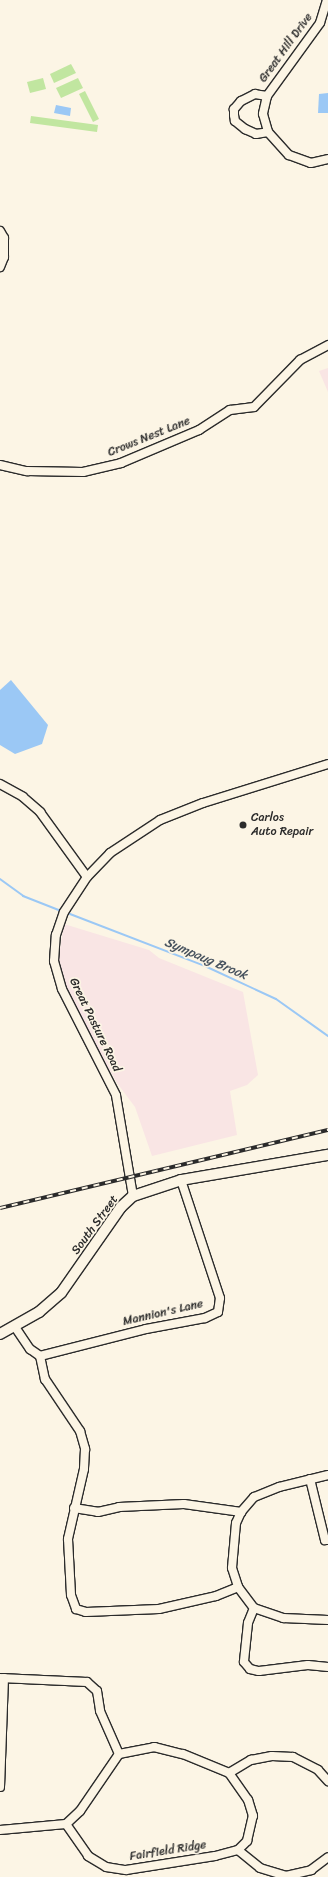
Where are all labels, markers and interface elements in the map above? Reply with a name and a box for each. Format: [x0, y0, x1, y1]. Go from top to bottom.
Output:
street label: Great Hill Drive [256, 11, 316, 85]
street label: Crows Nest Lane [106, 414, 192, 460]
place label: Carlos Auto Repair [251, 811, 314, 839]
marker: Carlos Auto Repair [238, 820, 248, 830]
water label: Sympaug Brook [162, 934, 250, 984]
street label: Great Pasture Road [66, 976, 124, 1074]
street label: South Street [69, 1193, 121, 1257]
street label: Mannion's Lane [121, 1297, 205, 1329]
street label: Fairfield Ridge [129, 1838, 207, 1864]

